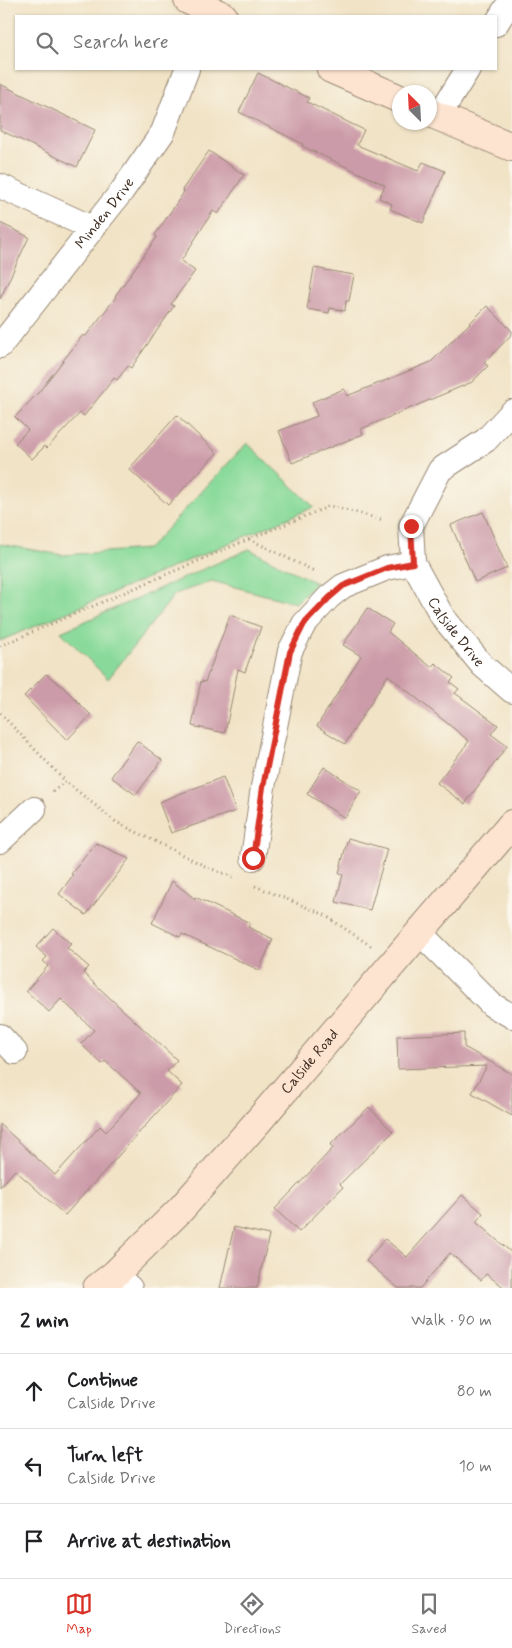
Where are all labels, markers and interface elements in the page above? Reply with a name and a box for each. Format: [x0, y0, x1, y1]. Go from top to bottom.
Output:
search box [15, 15, 497, 70]
icon: search [33, 29, 61, 57]
text: Search here [73, 30, 169, 55]
north arrow [392, 85, 437, 130]
street label: Minden Drive [71, 174, 139, 254]
route end [400, 515, 423, 538]
street label: Calside Drive [423, 594, 489, 672]
route start [242, 847, 265, 870]
street label: Calside Road [277, 1025, 343, 1099]
text: 2 min [20, 1307, 69, 1335]
text: Walk · 90 m [411, 1310, 492, 1331]
text: Continue [67, 1368, 138, 1393]
icon: ahead [20, 1377, 48, 1405]
text: 80 m [457, 1381, 492, 1402]
text: Calside Drive [67, 1393, 156, 1414]
text: Turn left [67, 1443, 143, 1468]
icon: left [20, 1452, 48, 1480]
text: 10 m [459, 1456, 492, 1477]
text: Calside Drive [67, 1468, 156, 1489]
icon: arrive [20, 1527, 48, 1555]
text: Arrive at destination [67, 1529, 231, 1554]
tab: Map [65, 1590, 93, 1638]
tab: Directions [224, 1590, 281, 1638]
tab: Saved [411, 1590, 447, 1638]

